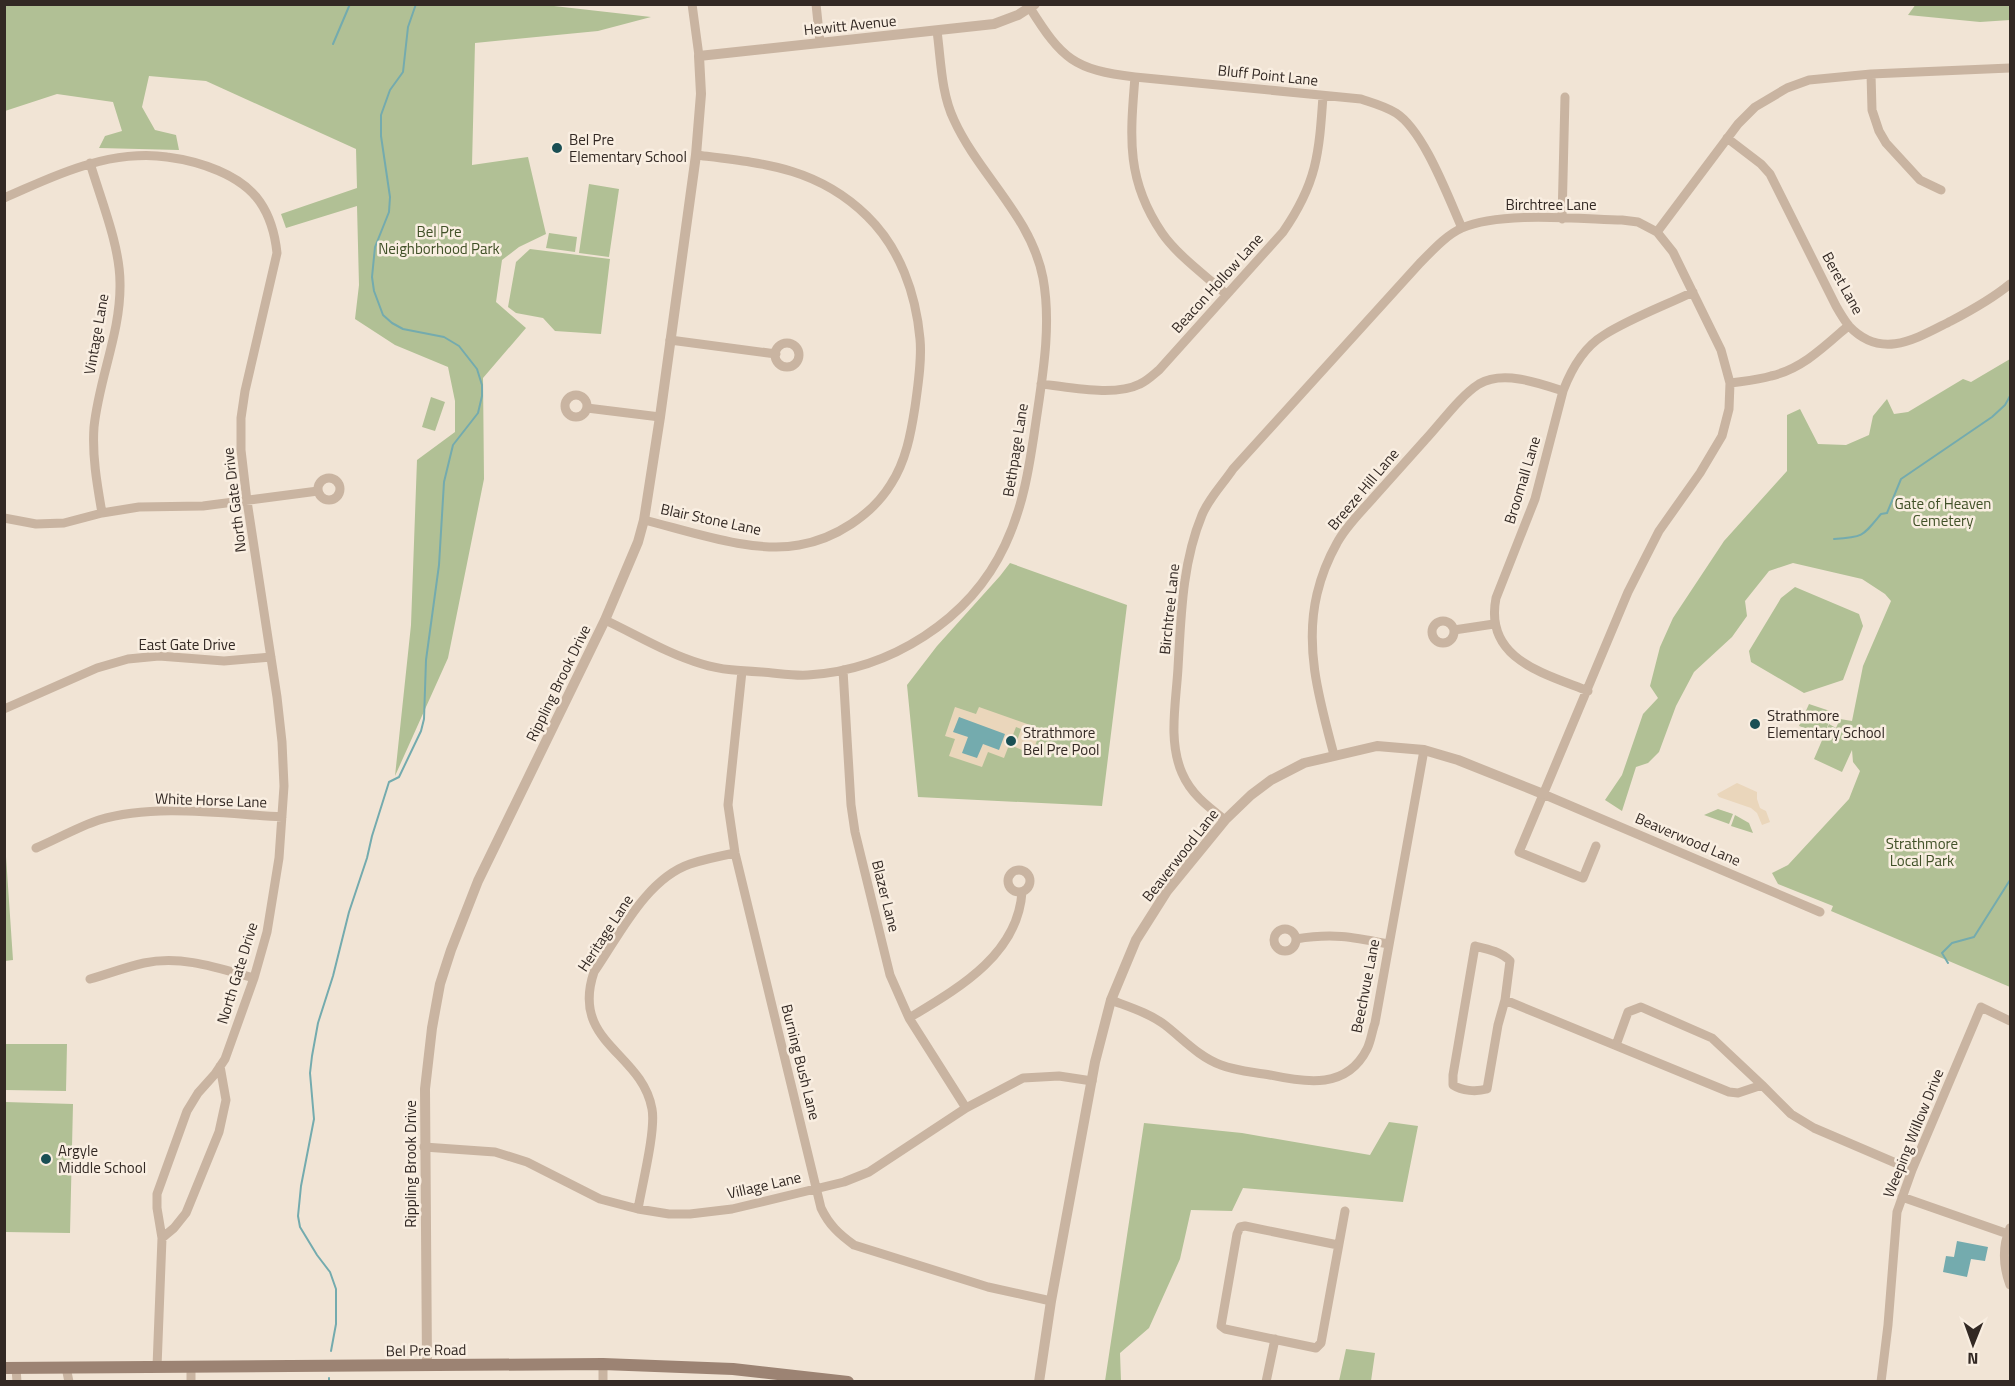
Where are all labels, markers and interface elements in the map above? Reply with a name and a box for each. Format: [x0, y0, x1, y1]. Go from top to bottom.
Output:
street label: Hewitt Avenue [803, 9, 897, 41]
street label: Bluff Point Lane [1217, 58, 1319, 92]
place label: Bel Pre Elementary School [569, 128, 687, 168]
marker: Bel Pre Elementary School [550, 141, 564, 155]
street label: Birchtree Lane [1505, 193, 1597, 216]
park label: Bel Pre Neighborhood Park [378, 220, 500, 260]
street label: Beacon Hollow Lane [1166, 228, 1268, 338]
street label: Beret Lane [1816, 248, 1870, 318]
street label: Vintage Lane [78, 292, 114, 376]
street label: Bethpage Lane [996, 402, 1034, 498]
street label: Broomall Lane [1498, 433, 1546, 527]
street label: Breeze Hill Lane [1322, 443, 1404, 535]
street label: North Gate Drive [216, 446, 252, 554]
park label: Gate of Heaven Cemetery [1895, 492, 1991, 532]
street label: Blair Stone Lane [659, 497, 763, 541]
street label: Birchtree Lane [1153, 562, 1185, 656]
street label: Rippling Brook Drive [520, 621, 596, 745]
street label: East Gate Drive [138, 633, 236, 656]
place label: Strathmore Elementary School [1767, 704, 1885, 744]
marker: Strathmore Elementary School [1748, 717, 1762, 731]
place label: Strathmore Bel Pre Pool [1023, 721, 1100, 761]
marker: Strathmore Bel Pre Pool [1004, 734, 1018, 748]
street label: White Horse Lane [155, 787, 267, 813]
street label: Beaverwood Lane [1136, 803, 1224, 907]
street label: Beaverwood Lane [1632, 806, 1744, 872]
park label: Strathmore Local Park [1886, 832, 1958, 872]
street label: Blazer Lane [866, 858, 906, 934]
street label: Heritage Lane [571, 890, 639, 976]
street label: North Gate Drive [211, 919, 263, 1027]
street label: Beechvue Lane [1345, 937, 1385, 1035]
street label: Burning Bush Lane [775, 1002, 827, 1122]
street label: Weeping Willow Drive [1877, 1065, 1949, 1201]
street label: Rippling Brook Drive [399, 1100, 422, 1228]
place label: Argyle Middle School [58, 1139, 146, 1179]
marker: Argyle Middle School [39, 1152, 53, 1166]
street label: Village Lane [725, 1165, 803, 1205]
north arrow [1943, 1314, 2003, 1374]
street label: Bel Pre Road [385, 1338, 467, 1362]
text: N [1967, 1347, 1978, 1371]

